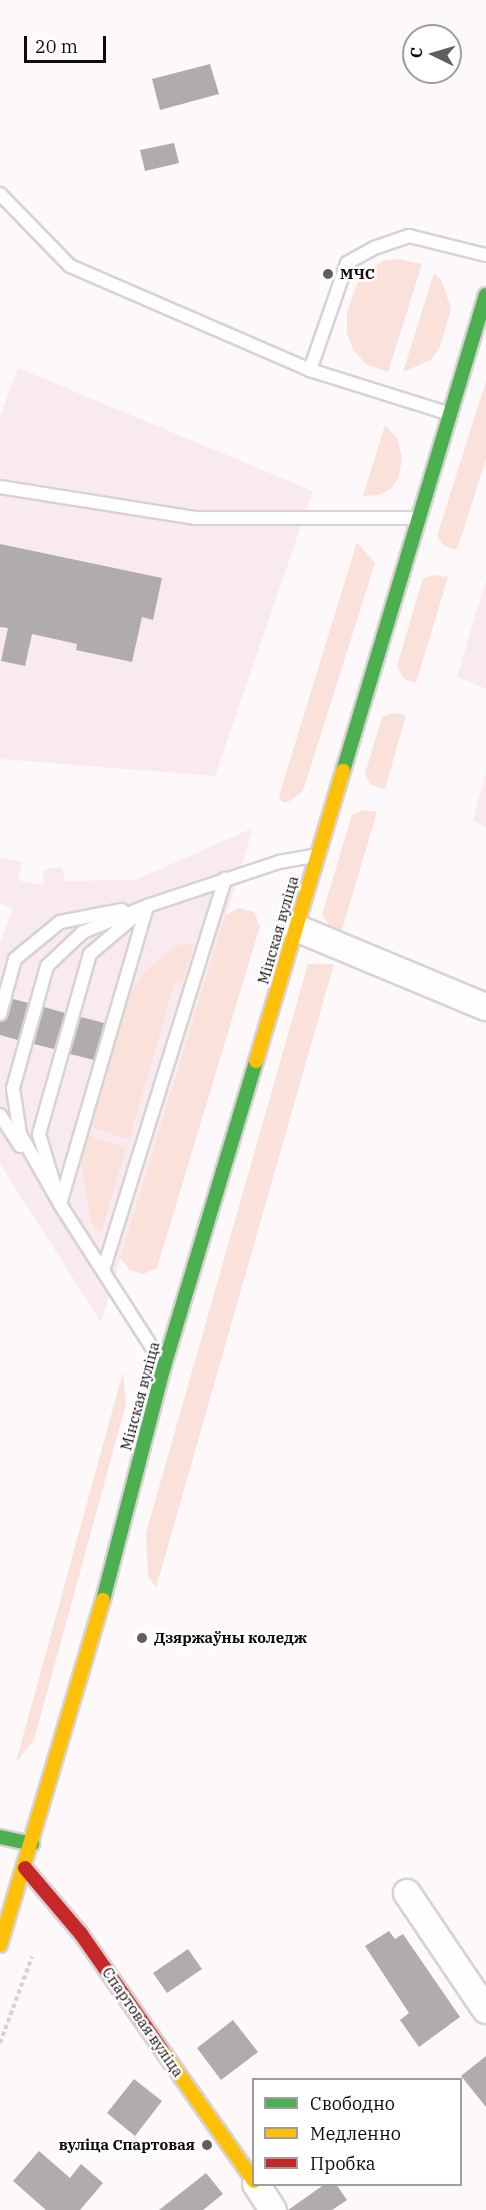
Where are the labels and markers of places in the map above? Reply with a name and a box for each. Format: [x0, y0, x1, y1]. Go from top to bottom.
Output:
place label: МЧС [340, 265, 375, 283]
marker: МЧС [321, 267, 335, 281]
place label: Дзяржаўны коледж [154, 1629, 307, 1647]
marker: Дзяржаўны коледж [135, 1631, 149, 1645]
place label: вуліца Спартовая [59, 2136, 195, 2154]
marker: вуліца Спартовая [200, 2138, 214, 2152]

